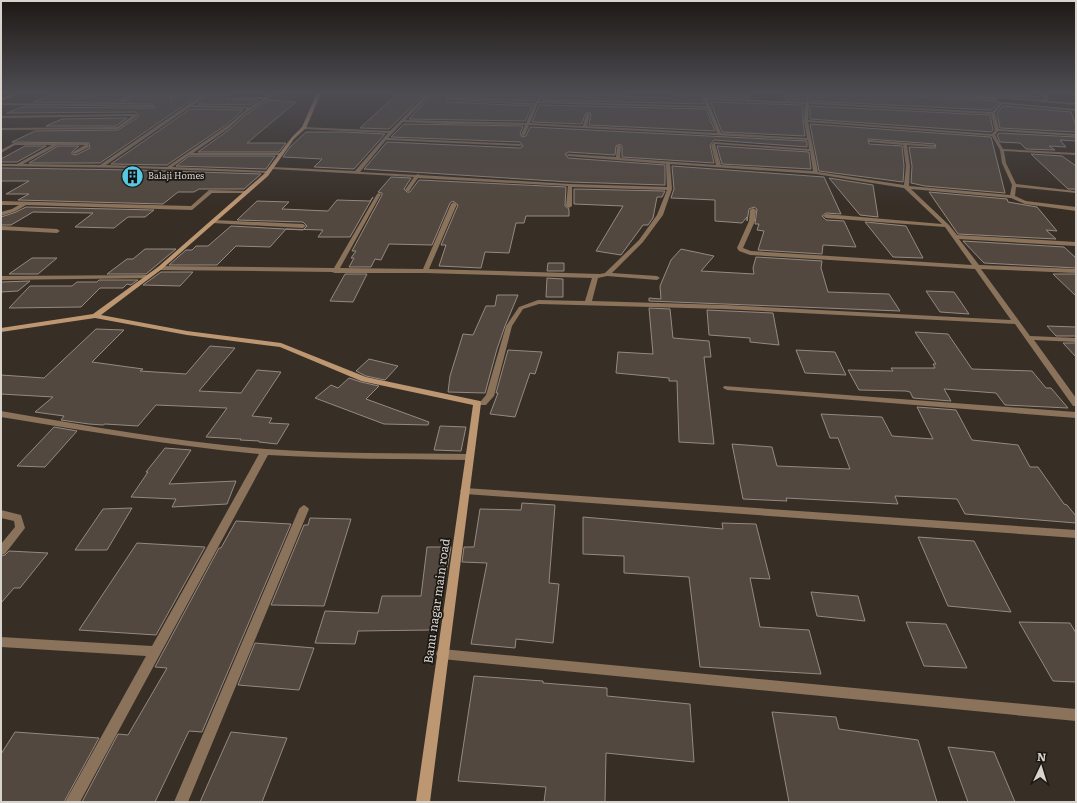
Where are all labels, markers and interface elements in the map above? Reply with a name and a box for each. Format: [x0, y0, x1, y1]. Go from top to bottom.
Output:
building icon: Balaji Homes [120, 163, 146, 189]
place label: Balaji Homes [148, 168, 204, 182]
street label: Banu nagar main road [418, 537, 454, 665]
north arrow [1021, 747, 1061, 787]
text: N [1037, 748, 1047, 764]

